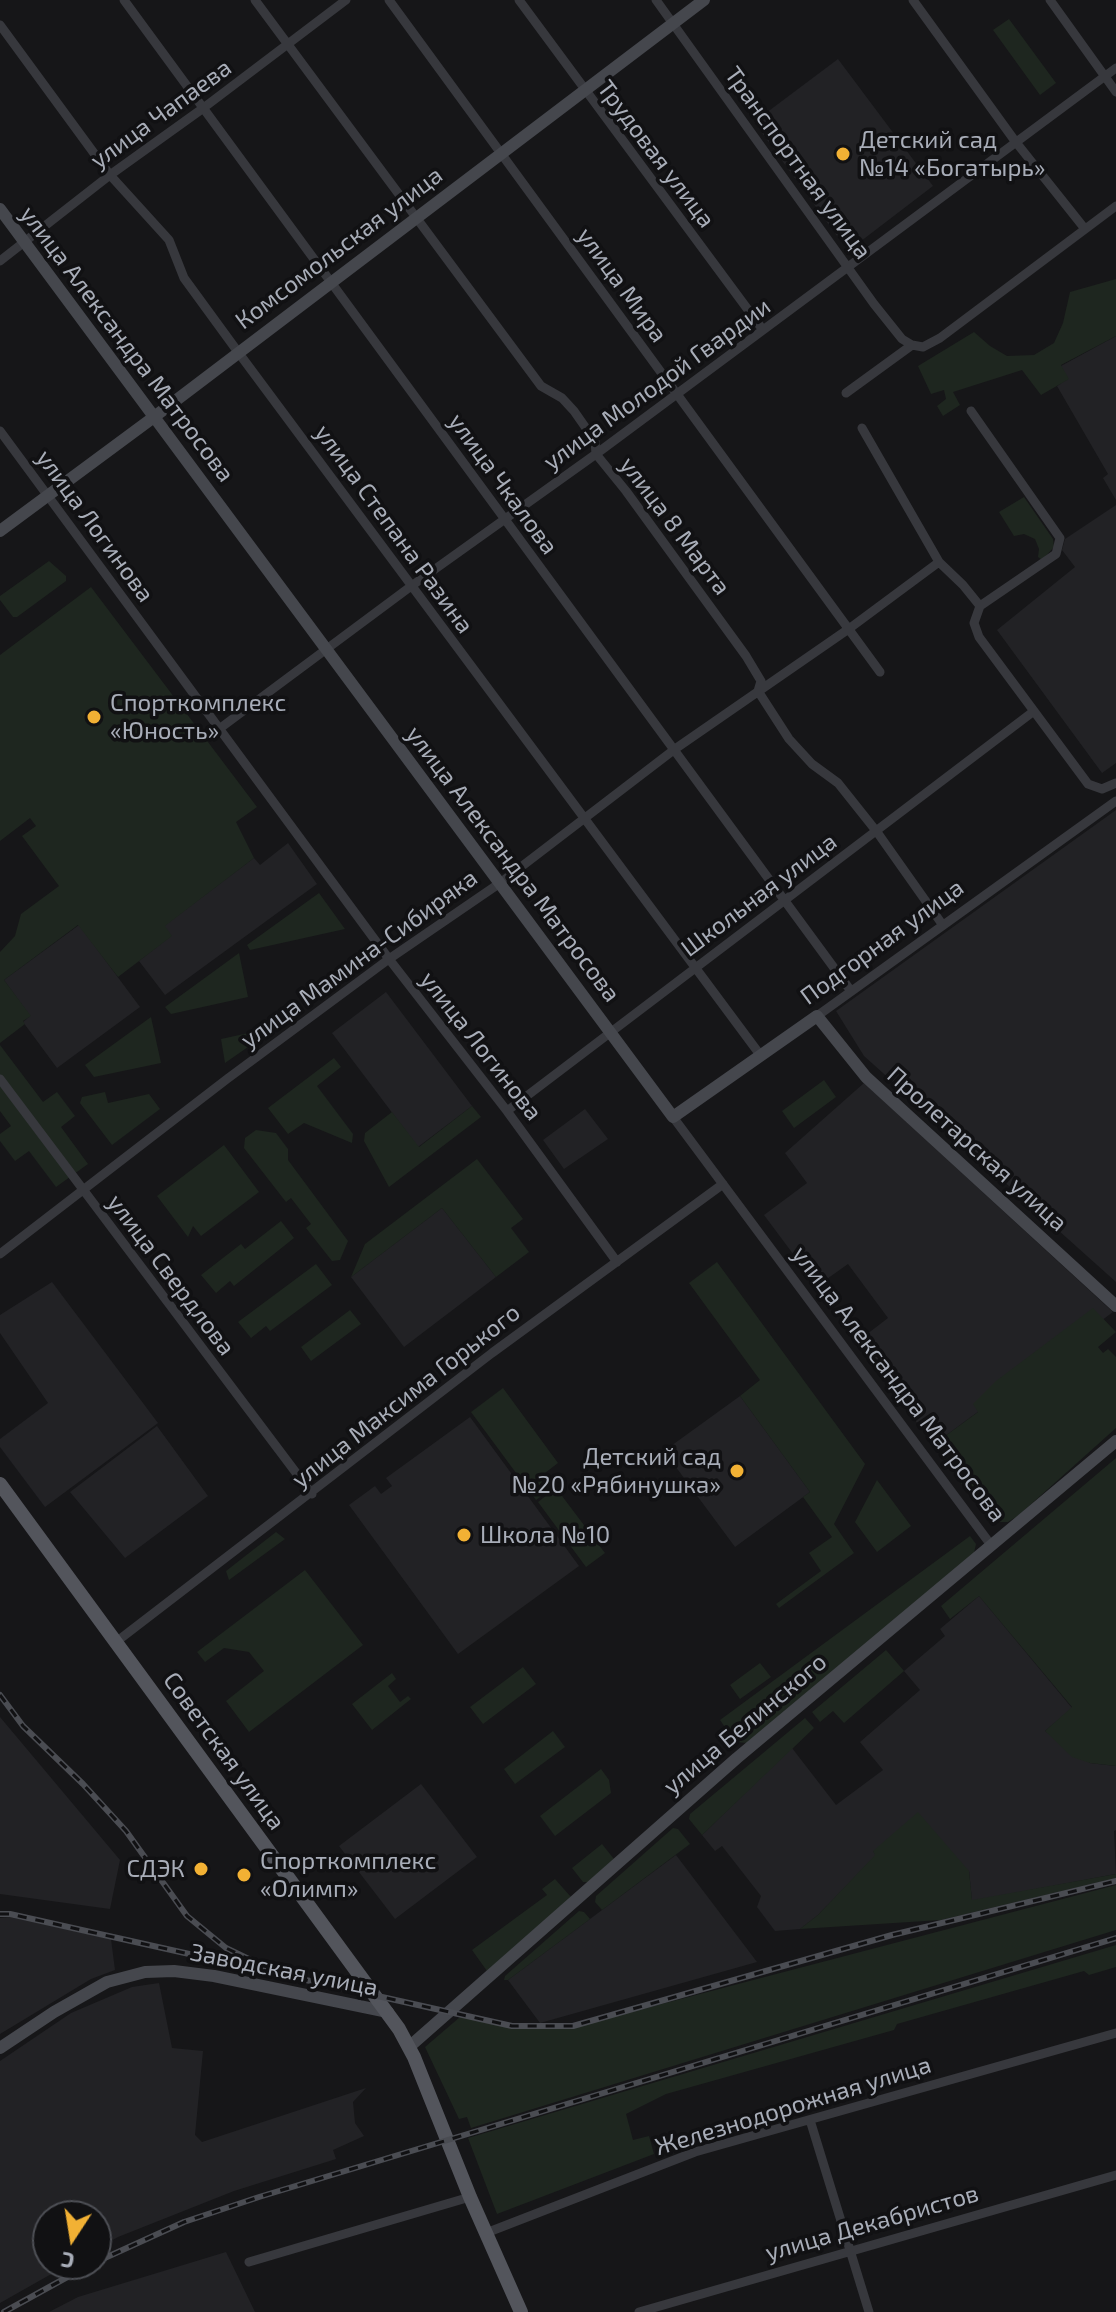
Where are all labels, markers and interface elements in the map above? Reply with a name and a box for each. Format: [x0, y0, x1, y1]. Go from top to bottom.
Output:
street label: улица Чапаева [85, 53, 237, 175]
street label: Транспортная улица [719, 61, 877, 265]
street label: Трудовая улица [591, 75, 721, 233]
place label: Детский сад №14 «Богатырь» [859, 126, 1045, 182]
marker: Детский сад №14 «Богатырь» [834, 145, 852, 163]
street label: Комсомольская улица [230, 161, 448, 335]
street label: улица Александра Матросова [14, 200, 240, 488]
street label: улица Мира [571, 222, 673, 348]
street label: улица Молодой Гвардии [538, 292, 776, 476]
street label: улица Чкалова [442, 408, 564, 560]
street label: улица Степана Разина [309, 419, 479, 639]
street label: улица Логинова [30, 444, 160, 608]
street label: улица 8 Марта [614, 451, 736, 601]
place label: Спорткомплекс «Юность» [110, 689, 286, 745]
marker: Спорткомплекс «Юность» [85, 708, 103, 726]
street label: улица Александра Матросова [400, 720, 626, 1008]
street label: Школьная улица [676, 827, 842, 963]
street label: улица Мамина-Сибиряка [235, 863, 483, 1055]
street label: Подгорная улица [795, 873, 969, 1011]
street label: улица Логинова [414, 966, 548, 1126]
street label: Пролетарская улица [881, 1061, 1073, 1237]
street label: улица Свердлова [101, 1189, 241, 1361]
street label: улица Александра Матросова [786, 1240, 1012, 1528]
street label: улица Максима Горького [286, 1298, 526, 1494]
place label: Детский сад №20 «Рябинушка» [512, 1443, 721, 1499]
marker: Детский сад №20 «Рябинушка» [728, 1462, 746, 1480]
place label: Школа №10 [480, 1521, 610, 1549]
marker: Школа №10 [455, 1526, 473, 1544]
street label: улица Белинского [658, 1647, 832, 1801]
street label: Советская улица [157, 1667, 291, 1835]
place label: Спорткомплекс «Олимп» [260, 1847, 436, 1903]
place label: СДЭК [126, 1855, 185, 1883]
marker: СДЭК [192, 1860, 210, 1878]
marker: Спорткомплекс «Олимп» [235, 1866, 253, 1884]
street label: Заводская улица [188, 1938, 380, 2002]
street label: Железнодорожная улица [651, 2050, 935, 2162]
street label: улица Декабристов [762, 2179, 982, 2267]
north arrow [32, 2200, 112, 2280]
text: С [58, 2247, 76, 2276]

